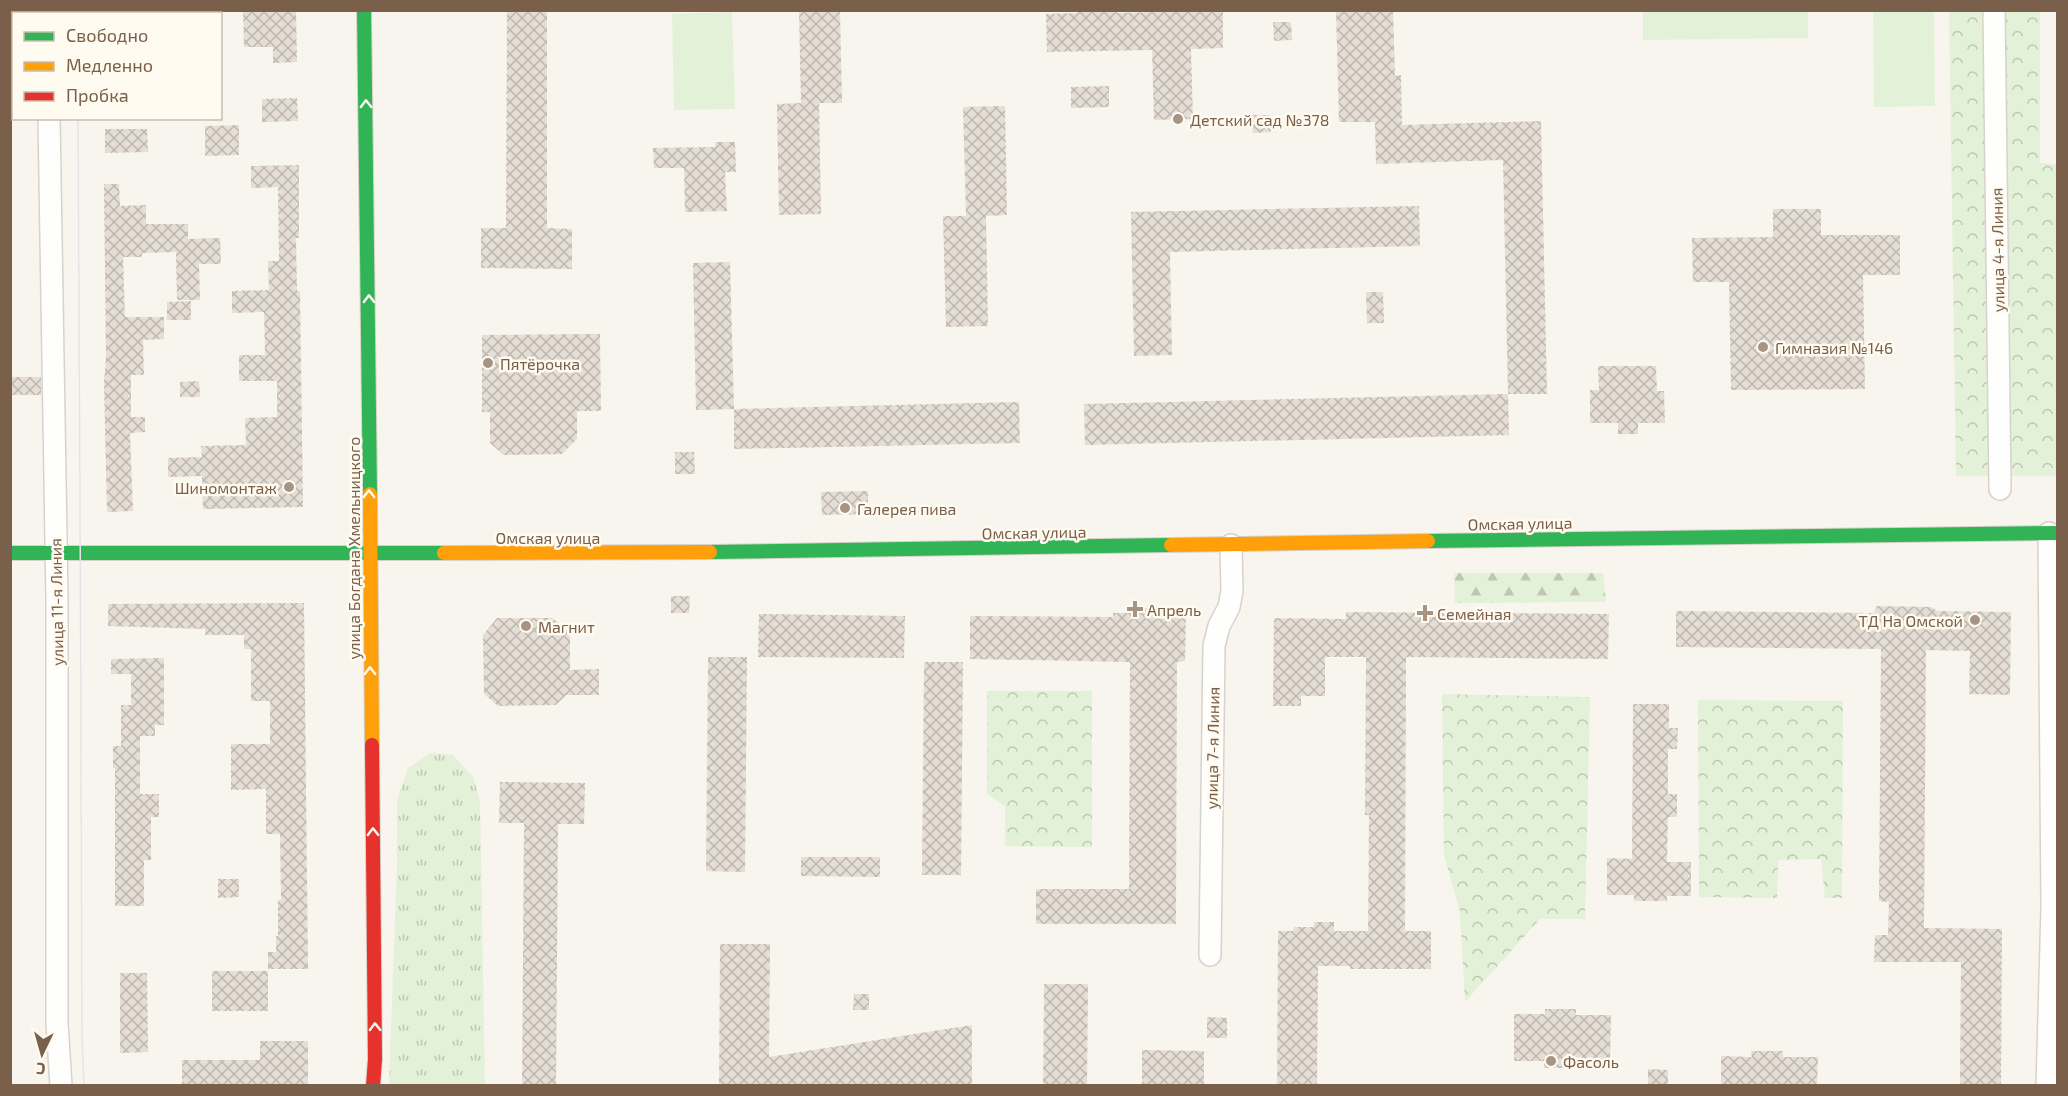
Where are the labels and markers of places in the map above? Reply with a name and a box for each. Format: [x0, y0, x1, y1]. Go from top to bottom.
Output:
place label: Детский сад №378 [1190, 110, 1329, 129]
marker: Детский сад №378 [1171, 112, 1185, 126]
place label: Гимназия №146 [1775, 338, 1893, 357]
marker: Гимназия №146 [1756, 340, 1770, 354]
place label: Пятёрочка [500, 354, 580, 373]
marker: Пятёрочка [481, 356, 495, 370]
place label: Шиномонтаж [175, 478, 277, 497]
marker: Шиномонтаж [282, 480, 296, 494]
place label: Галерея пива [857, 499, 956, 518]
marker: Галерея пива [838, 501, 852, 515]
place label: Апрель [1147, 600, 1201, 619]
marker: Апрель [1128, 602, 1142, 616]
place label: Семейная [1437, 604, 1511, 623]
marker: Семейная [1418, 606, 1432, 620]
place label: ТД На Омской [1858, 611, 1963, 630]
marker: ТД На Омской [1968, 613, 1982, 627]
place label: Магнит [538, 617, 595, 636]
marker: Магнит [519, 619, 533, 633]
place label: Фасоль [1563, 1052, 1619, 1071]
marker: Фасоль [1544, 1054, 1558, 1068]

